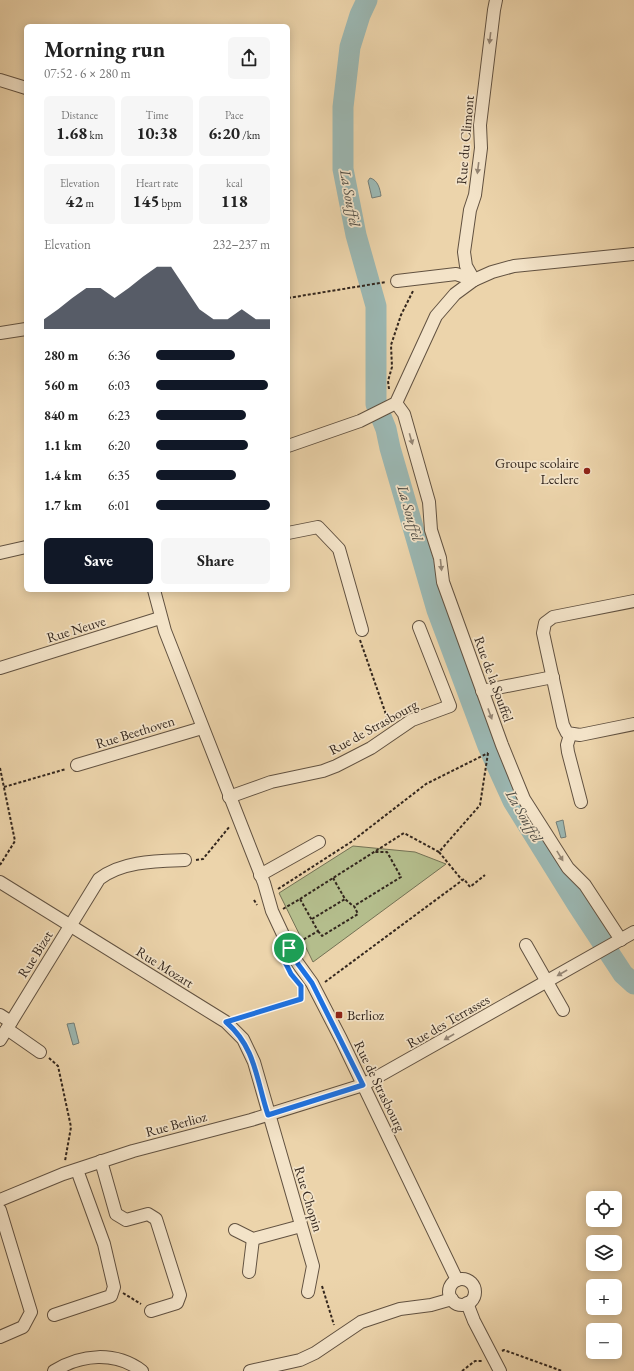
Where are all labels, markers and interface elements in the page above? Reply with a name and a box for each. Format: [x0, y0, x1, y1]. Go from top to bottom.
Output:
one-way arrow [487, 32, 493, 44]
text: Morning run [44, 35, 165, 64]
button: share [228, 37, 270, 79]
text: 07:52 · 6 × 280 m [44, 65, 131, 82]
street label: Rue du Climont [452, 94, 478, 185]
text: Distance [61, 108, 98, 122]
text: Time [146, 108, 168, 122]
text: Pace [225, 108, 244, 122]
text: 1.68 [56, 122, 87, 144]
text: 10:38 [137, 122, 177, 144]
text: 6:20 [208, 122, 240, 144]
text: km [87, 128, 103, 142]
text: /km [240, 128, 260, 142]
one-way arrow [475, 162, 481, 174]
water label: La Souffel [336, 167, 365, 229]
text: Elevation [60, 176, 99, 190]
text: Heart rate [136, 176, 178, 190]
text: kcal [226, 176, 243, 190]
text: 42 [65, 190, 83, 212]
text: 145 [132, 190, 159, 212]
text: 118 [221, 190, 248, 212]
text: m [83, 196, 94, 210]
text: bpm [159, 196, 182, 210]
text: Elevation [44, 236, 91, 253]
text: 232–237 m [213, 236, 270, 253]
text: 280 m [44, 347, 78, 364]
text: 6:36 [108, 347, 130, 364]
text: 560 m [44, 377, 78, 394]
text: 6:03 [108, 377, 130, 394]
text: 840 m [44, 407, 78, 424]
text: 6:23 [108, 407, 130, 424]
one-way arrow [408, 433, 414, 445]
text: 1.1 km [44, 437, 82, 454]
text: 6:20 [108, 437, 130, 454]
place label: Groupe scolaire Leclerc [495, 454, 580, 488]
marker: Groupe scolaire Leclerc [582, 466, 592, 476]
text: 1.4 km [44, 467, 82, 484]
text: 6:35 [108, 467, 130, 484]
water label: La Souffel [393, 482, 428, 544]
text: 1.7 km [44, 497, 82, 514]
text: 6:01 [108, 497, 130, 514]
button: Save [44, 538, 153, 584]
button: Share [161, 538, 270, 584]
one-way arrow [438, 559, 444, 571]
street label: Rue Neuve [44, 611, 108, 646]
street label: Rue de la Souffel [470, 634, 518, 725]
street label: Rue de Strasbourg [325, 695, 421, 759]
one-way arrow [488, 709, 494, 721]
street label: Rue Beethoven [93, 711, 177, 753]
water label: La Souffel [501, 785, 547, 846]
one-way arrow [556, 851, 564, 861]
street label: Rue Bizet [13, 927, 57, 981]
pin [272, 931, 306, 965]
icon: arrive [278, 937, 300, 959]
street label: Rue Mozart [133, 942, 198, 992]
one-way arrow [556, 969, 568, 976]
street label: Rue des Terrasses [403, 990, 493, 1052]
place label: Berlioz [347, 1006, 385, 1024]
marker: Berlioz [334, 1010, 344, 1020]
one-way arrow [443, 1034, 455, 1040]
street label: Rue de Strasbourg [350, 1038, 410, 1135]
street label: Rue Berlioz [143, 1107, 209, 1141]
street label: Rue Chopin [290, 1164, 328, 1235]
map controls [586, 1191, 622, 1359]
button: locate [586, 1191, 622, 1227]
button: layers [586, 1235, 622, 1271]
button: + [586, 1279, 622, 1315]
button: − [586, 1323, 622, 1359]

